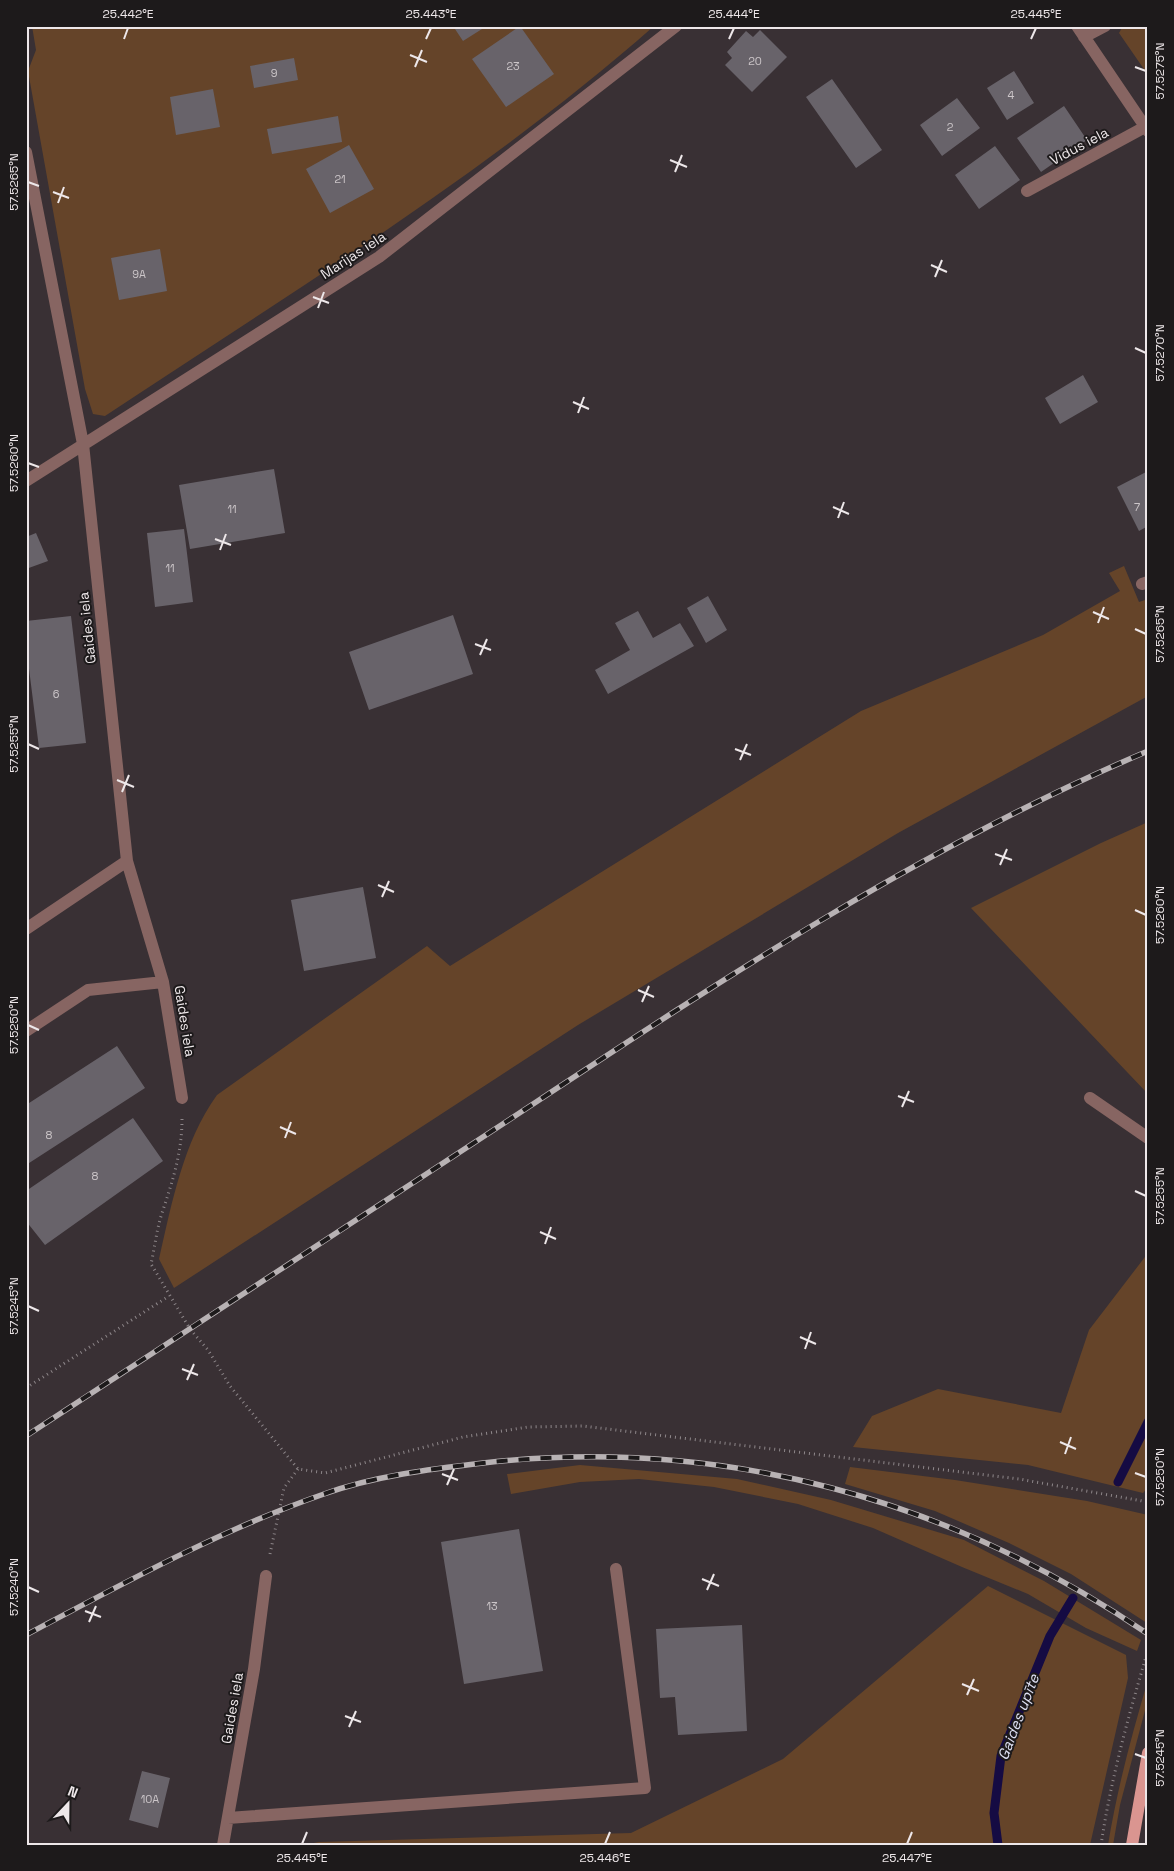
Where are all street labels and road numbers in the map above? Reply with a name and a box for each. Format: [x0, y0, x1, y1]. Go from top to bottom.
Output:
street label: Vidus iela [1047, 123, 1111, 169]
street label: Marijas iela [317, 227, 389, 283]
street label: Gaides iela [74, 591, 100, 665]
street label: Gaides iela [170, 984, 200, 1058]
street label: Gaides iela [217, 1671, 247, 1745]

